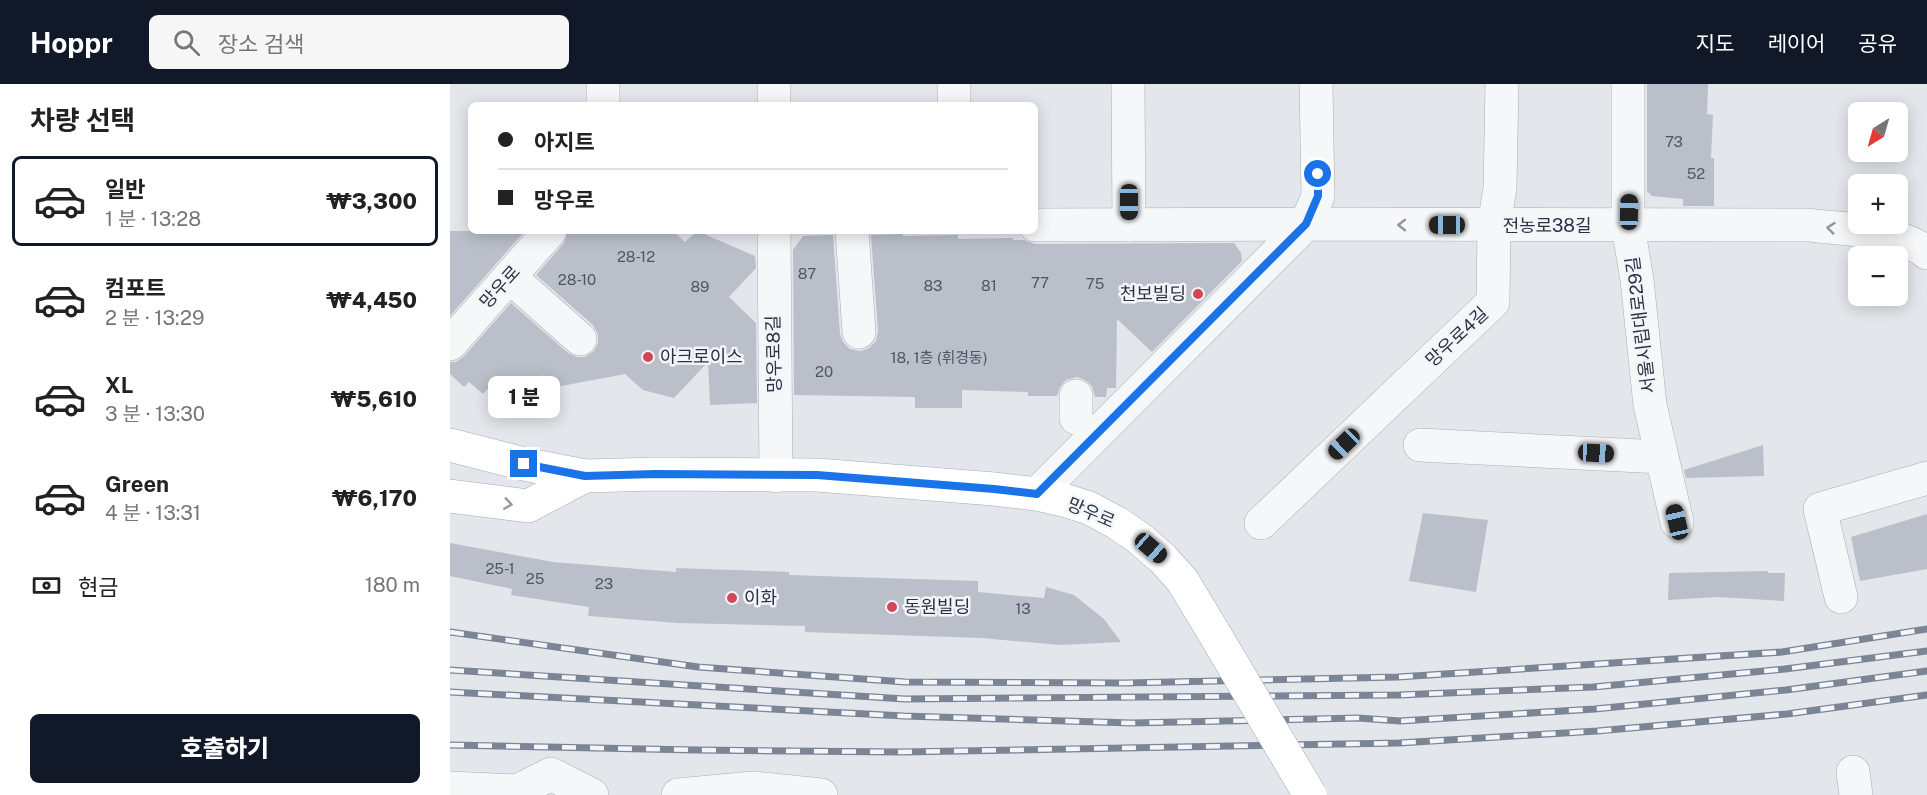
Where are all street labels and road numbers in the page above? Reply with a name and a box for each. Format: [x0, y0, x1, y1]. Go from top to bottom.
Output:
street label: 전농로38길 [1502, 215, 1592, 236]
street label: 서울시립대로29길 [1622, 255, 1659, 395]
street label: 망우로 [475, 261, 524, 312]
street label: 망우로4길 [1421, 303, 1492, 371]
street label: 망우로8길 [762, 315, 785, 393]
street label: 망우로 [1064, 493, 1118, 532]

